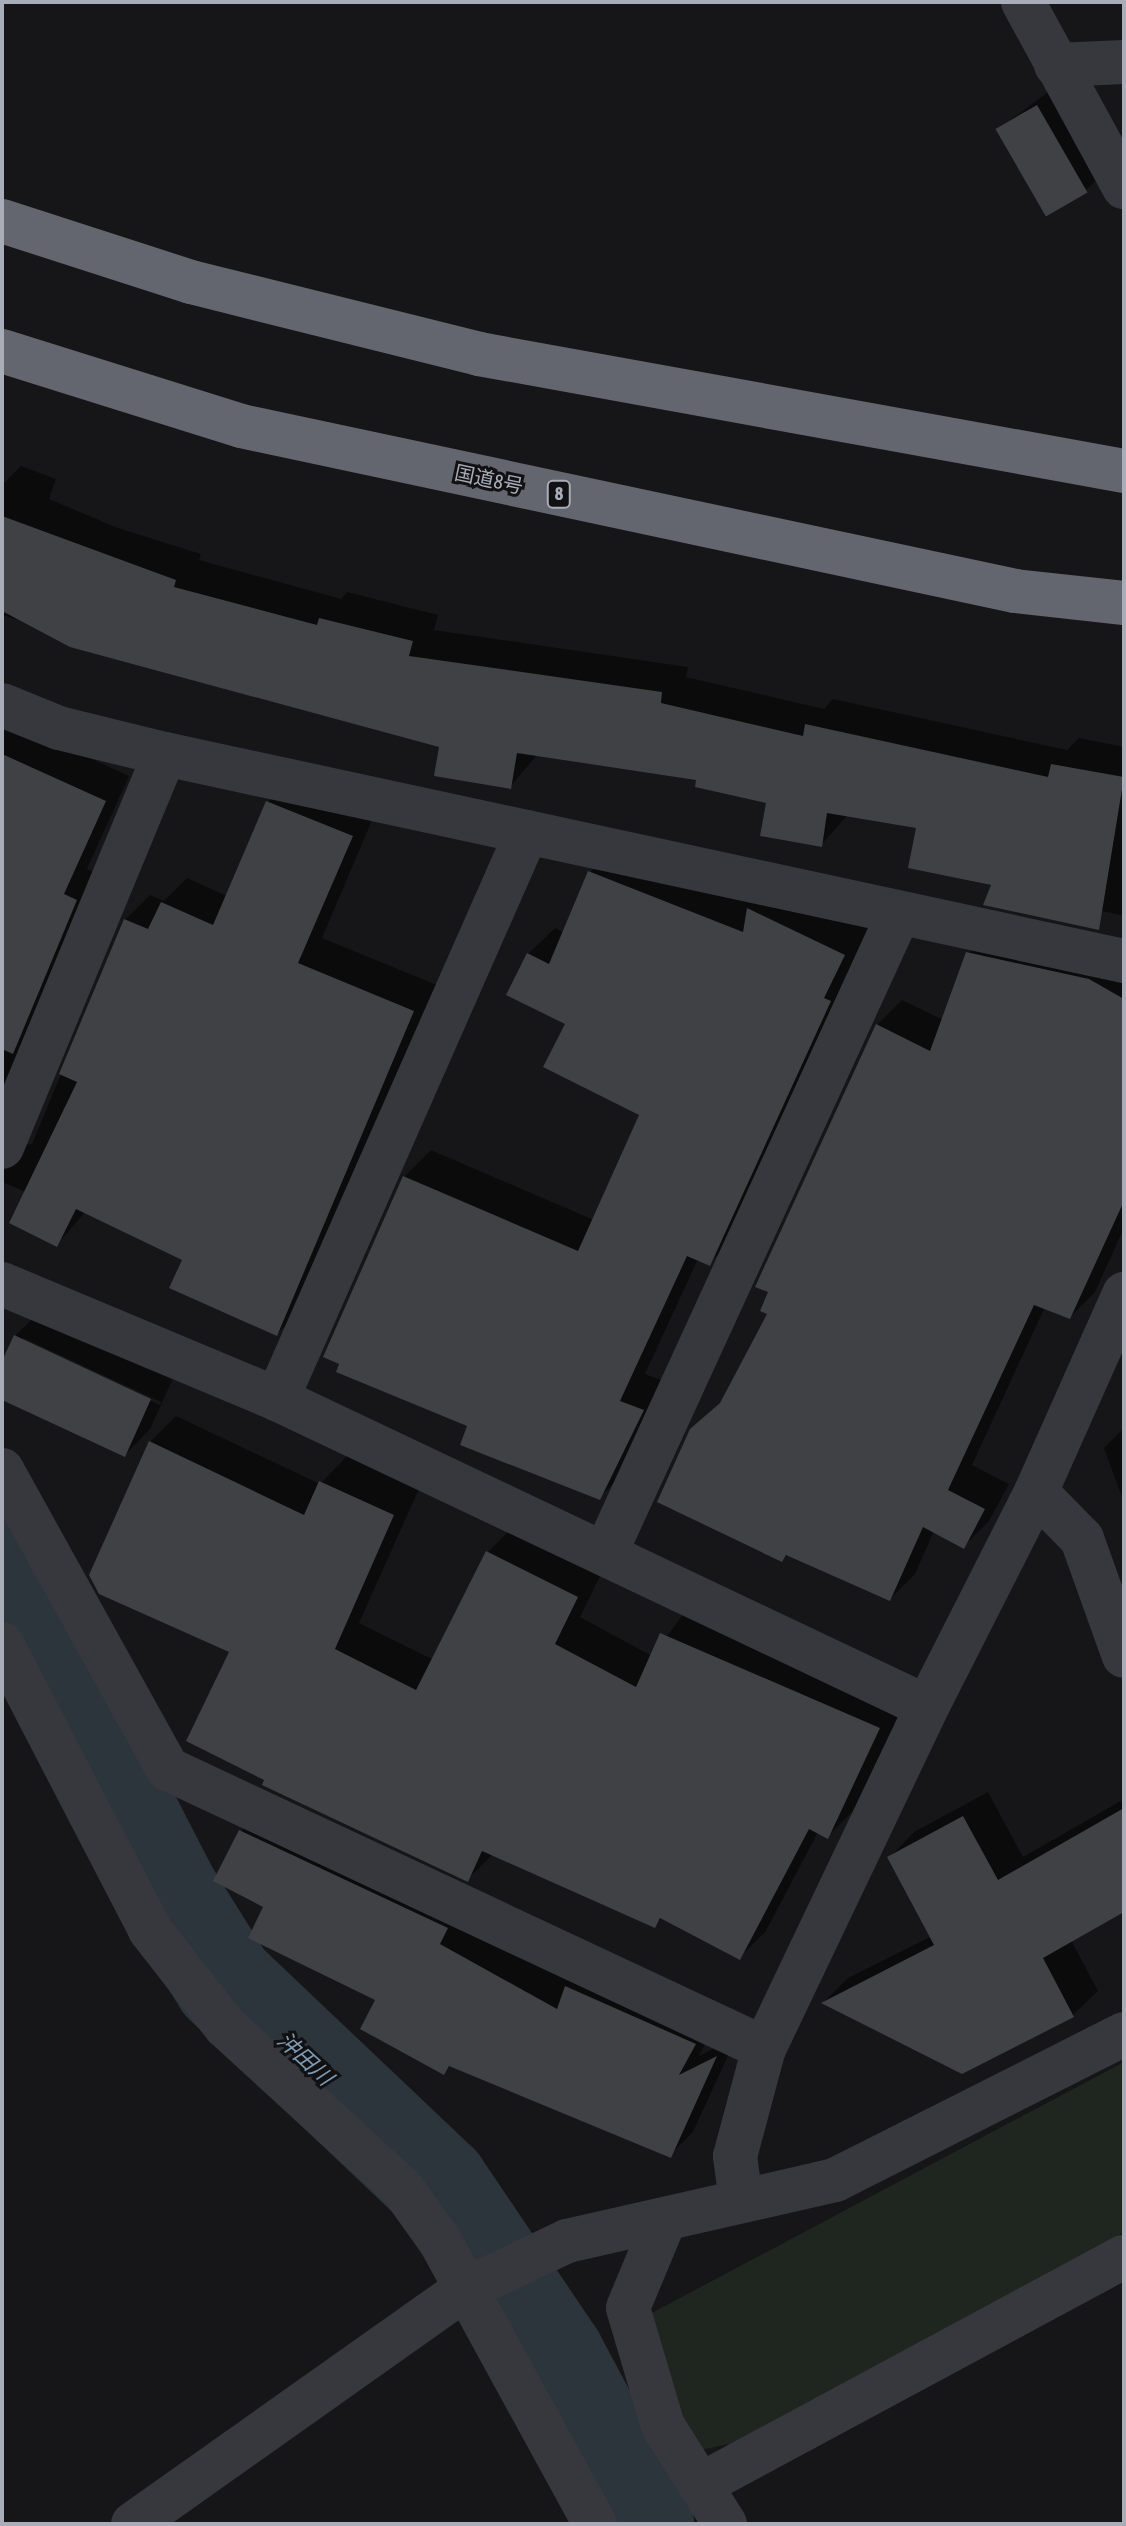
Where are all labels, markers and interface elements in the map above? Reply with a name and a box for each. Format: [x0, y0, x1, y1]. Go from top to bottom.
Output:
street label: 国道8号 [453, 460, 525, 498]
road number: 8 [545, 480, 573, 508]
water label: 沖田川 [272, 2027, 338, 2091]

